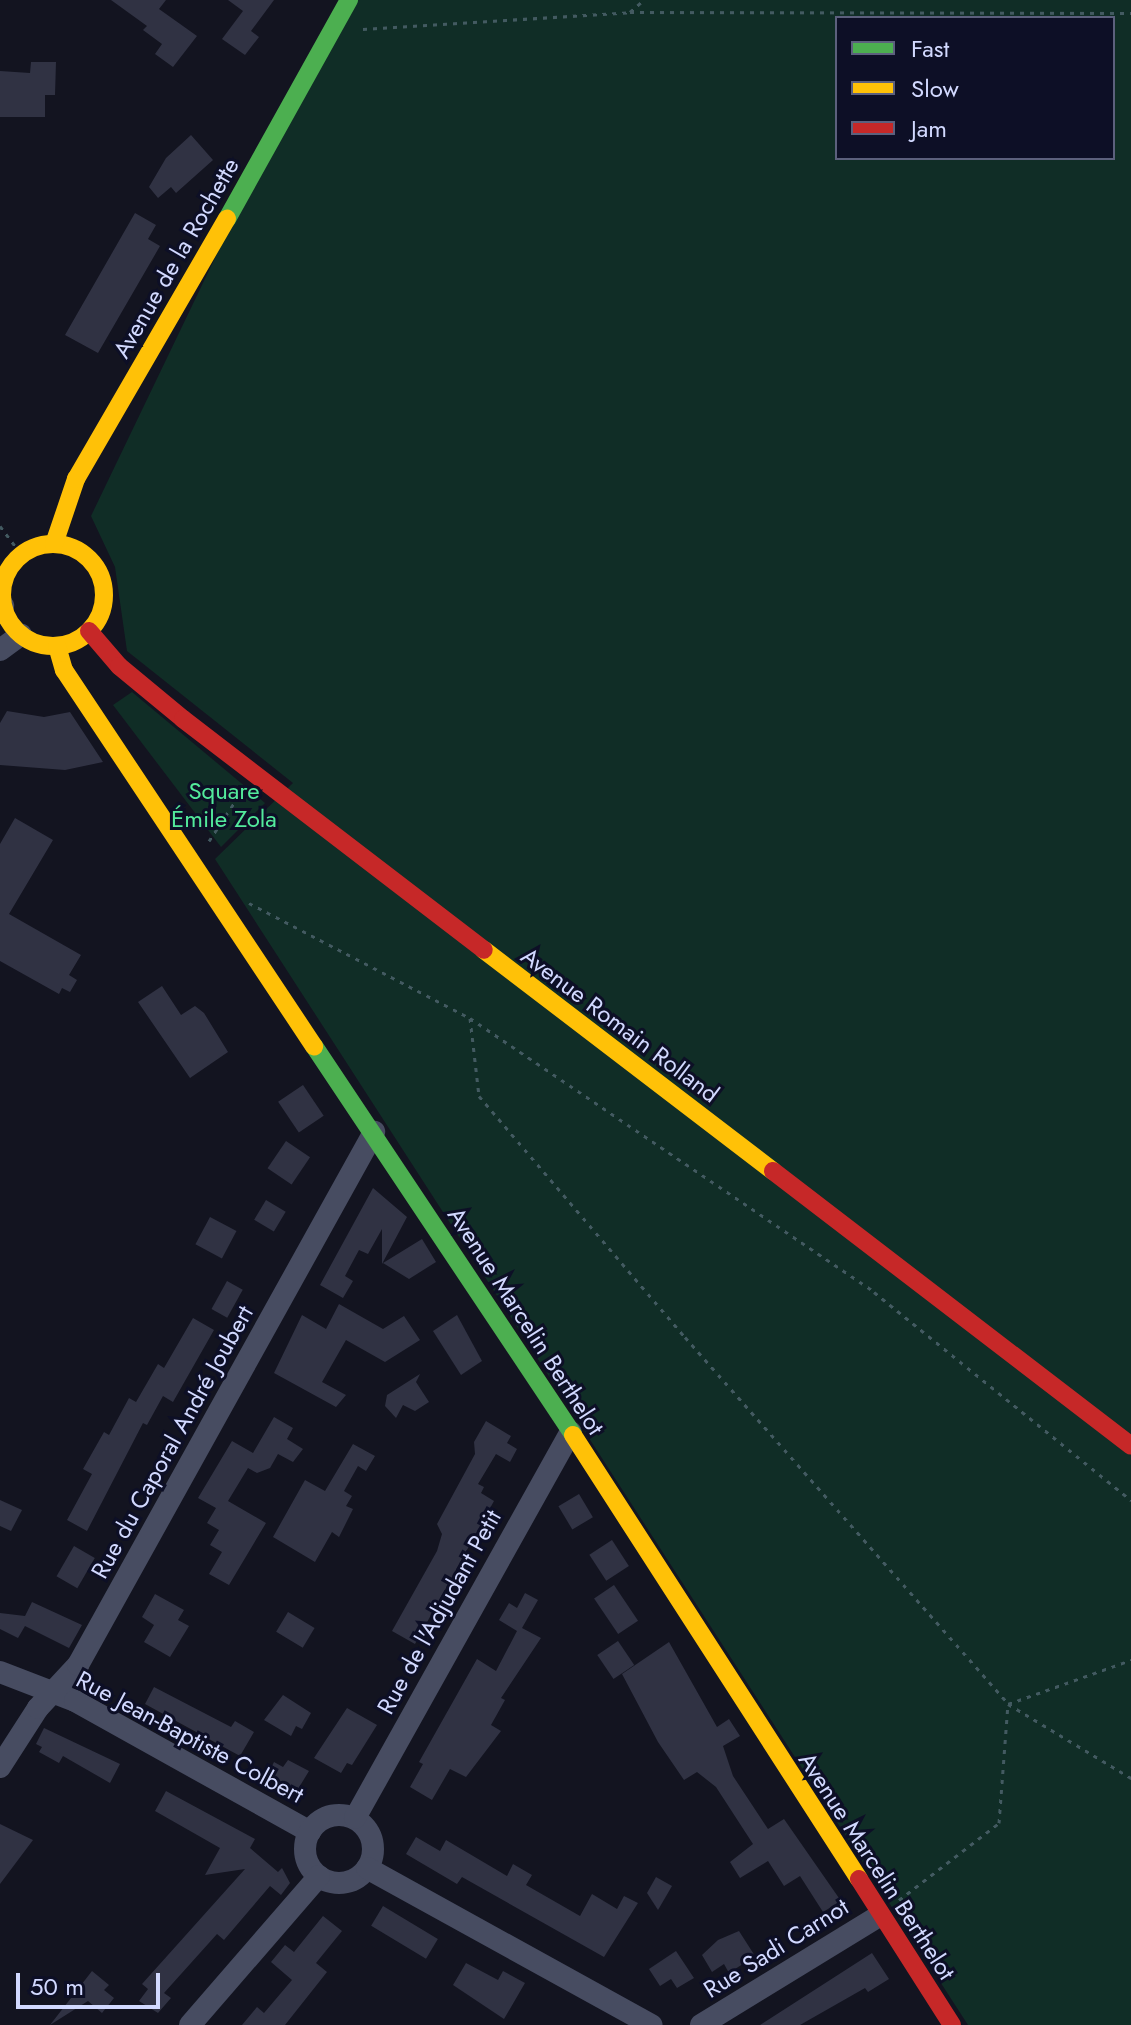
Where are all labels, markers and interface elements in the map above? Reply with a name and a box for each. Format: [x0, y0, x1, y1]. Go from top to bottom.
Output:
legend [835, 16, 1115, 160]
text: Fast [911, 31, 949, 66]
text: Slow [911, 71, 959, 106]
text: Jam [911, 111, 947, 146]
street label: Avenue de la Rochette [107, 153, 245, 363]
park label: Square Émile Zola [171, 777, 277, 833]
street label: Avenue Romain Rolland [515, 941, 725, 1109]
street label: Avenue Marcelin Berthelot [442, 1202, 610, 1440]
street label: Rue du Caporal André Joubert [85, 1301, 259, 1583]
street label: Rue de l'Adjudant Petit [371, 1505, 507, 1719]
street label: Rue Jean-Baptiste Colbert [71, 1665, 309, 1809]
street label: Avenue Marcelin Berthelot [793, 1747, 961, 1985]
street label: Rue Sadi Carnot [698, 1892, 854, 2004]
scale bar [20, 1957, 164, 2007]
text: 50 m [30, 1969, 84, 2004]

